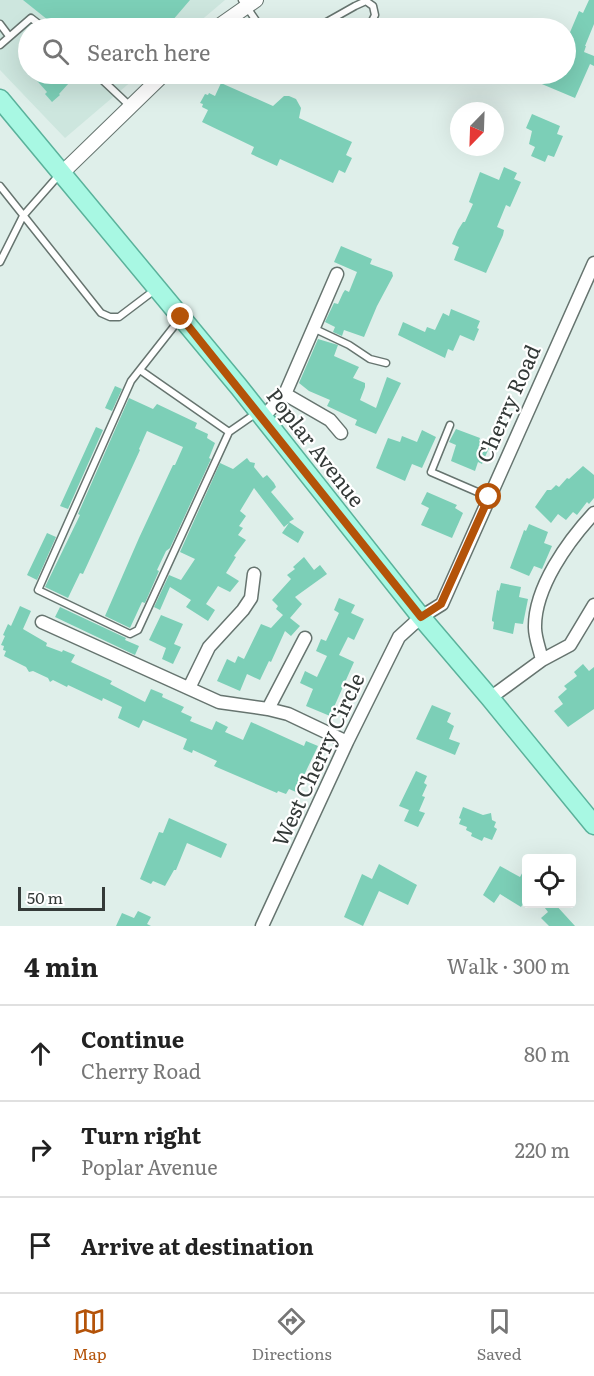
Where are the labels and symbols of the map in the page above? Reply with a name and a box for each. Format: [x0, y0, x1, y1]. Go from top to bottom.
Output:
north arrow [450, 102, 504, 156]
route end [167, 303, 193, 329]
street label: Cherry Road [467, 339, 547, 467]
street label: Poplar Avenue [261, 380, 373, 513]
route start [475, 483, 501, 509]
street label: West Cherry Circle [263, 667, 371, 851]
scale bar [18, 884, 105, 912]

